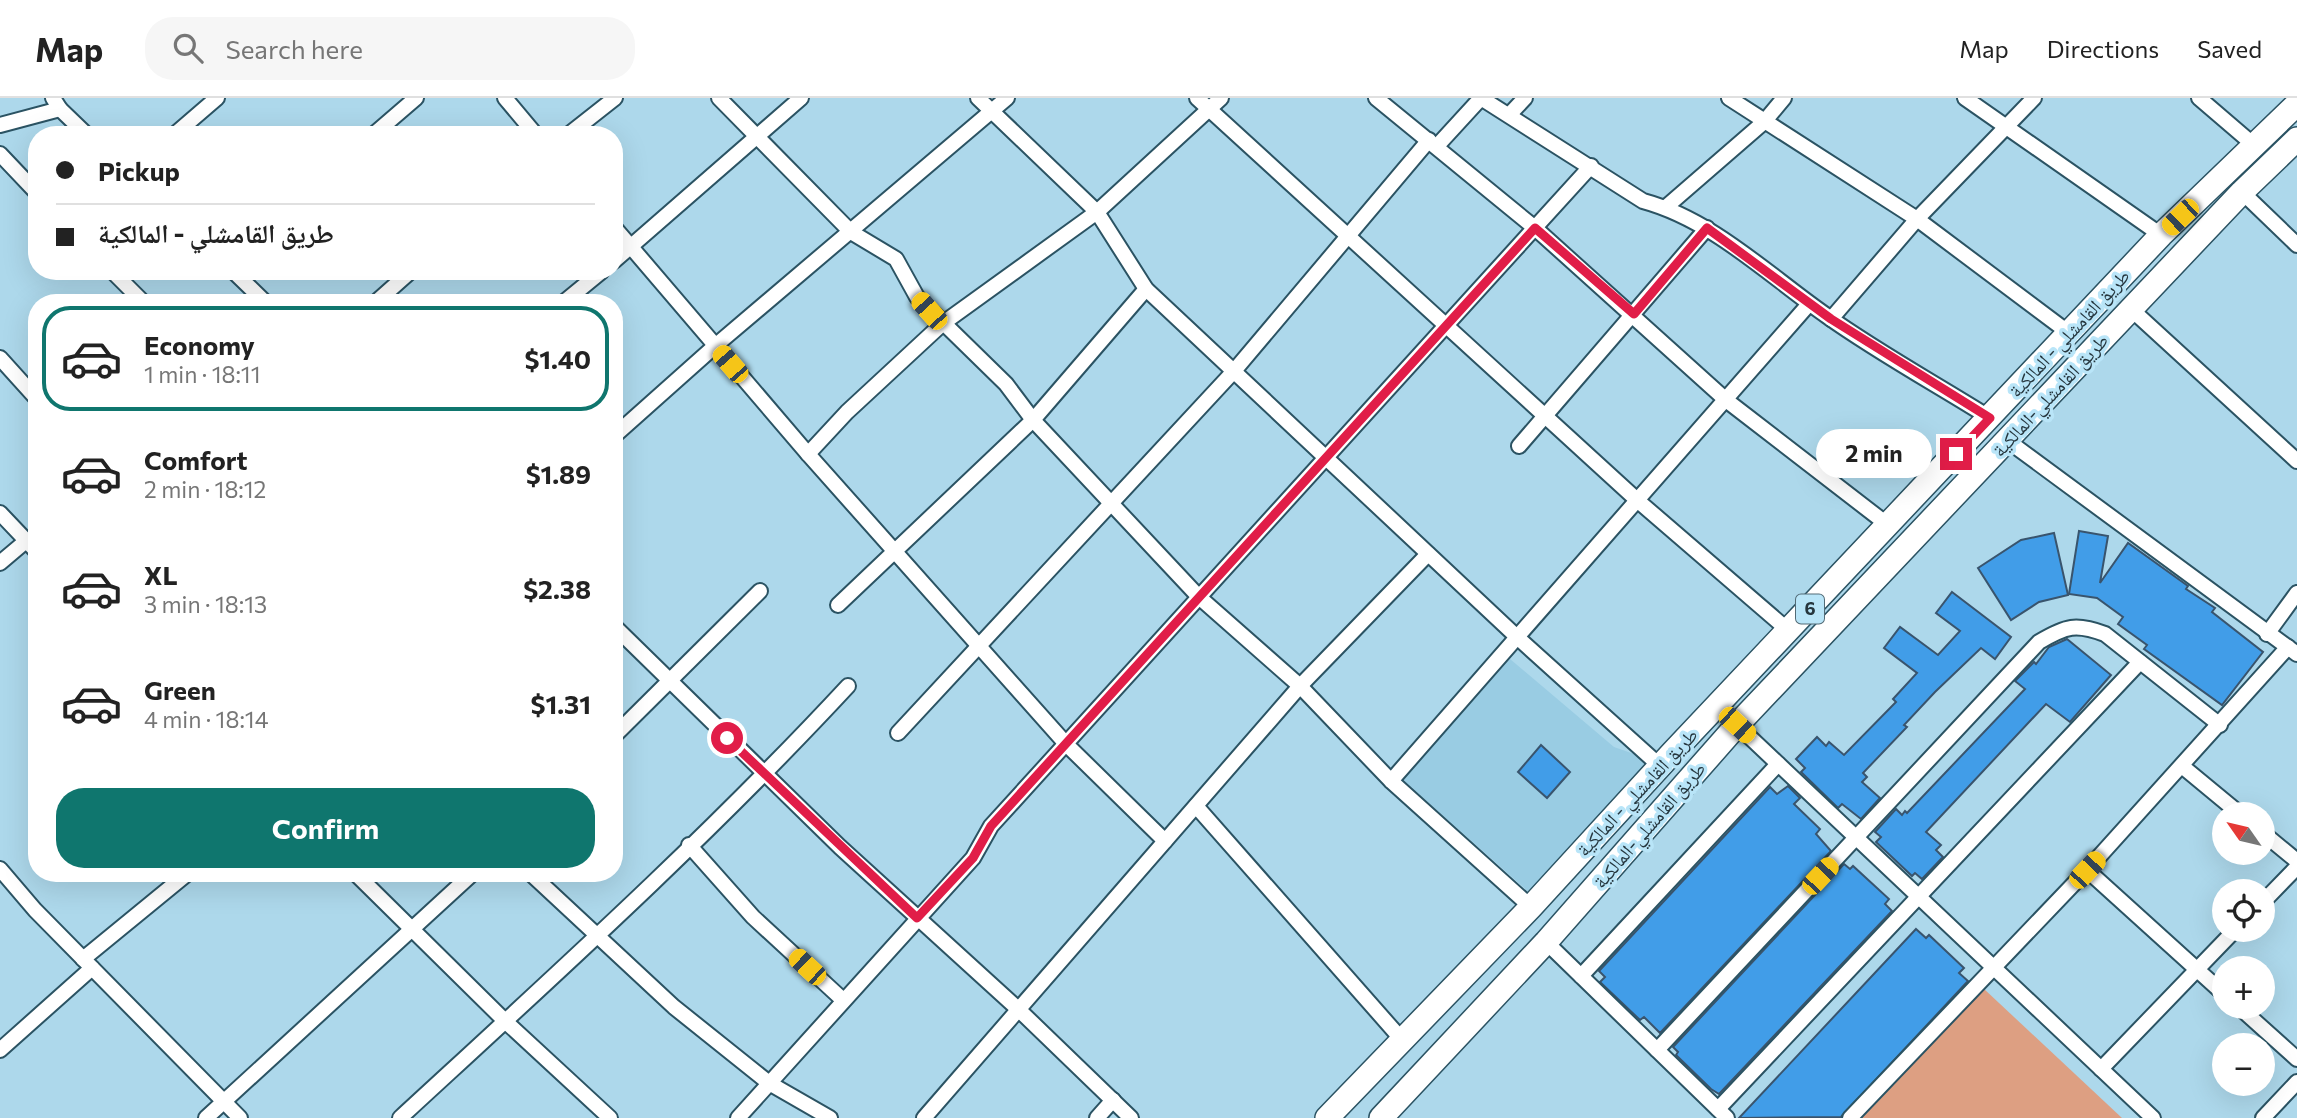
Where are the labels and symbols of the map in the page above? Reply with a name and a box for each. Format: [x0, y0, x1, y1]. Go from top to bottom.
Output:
car [2158, 195, 2203, 239]
street label: طريق القامشلي - المالكية [2003, 264, 2137, 405]
car [908, 288, 951, 334]
street label: طريق القامشلي-المالكية [1987, 328, 2116, 464]
car [709, 341, 752, 387]
callout: 2 min [1816, 430, 1932, 478]
route end [1940, 438, 1972, 470]
road number: 6 [1796, 594, 1824, 624]
car [1715, 703, 1760, 747]
route start [711, 722, 743, 754]
street label: طريق القامشلي - المالكية [1571, 723, 1705, 864]
street label: طريق القامشلي-المالكية [1588, 757, 1713, 896]
north arrow [2212, 802, 2275, 864]
car [2065, 847, 2110, 893]
car [1798, 853, 1843, 899]
car [785, 945, 830, 989]

